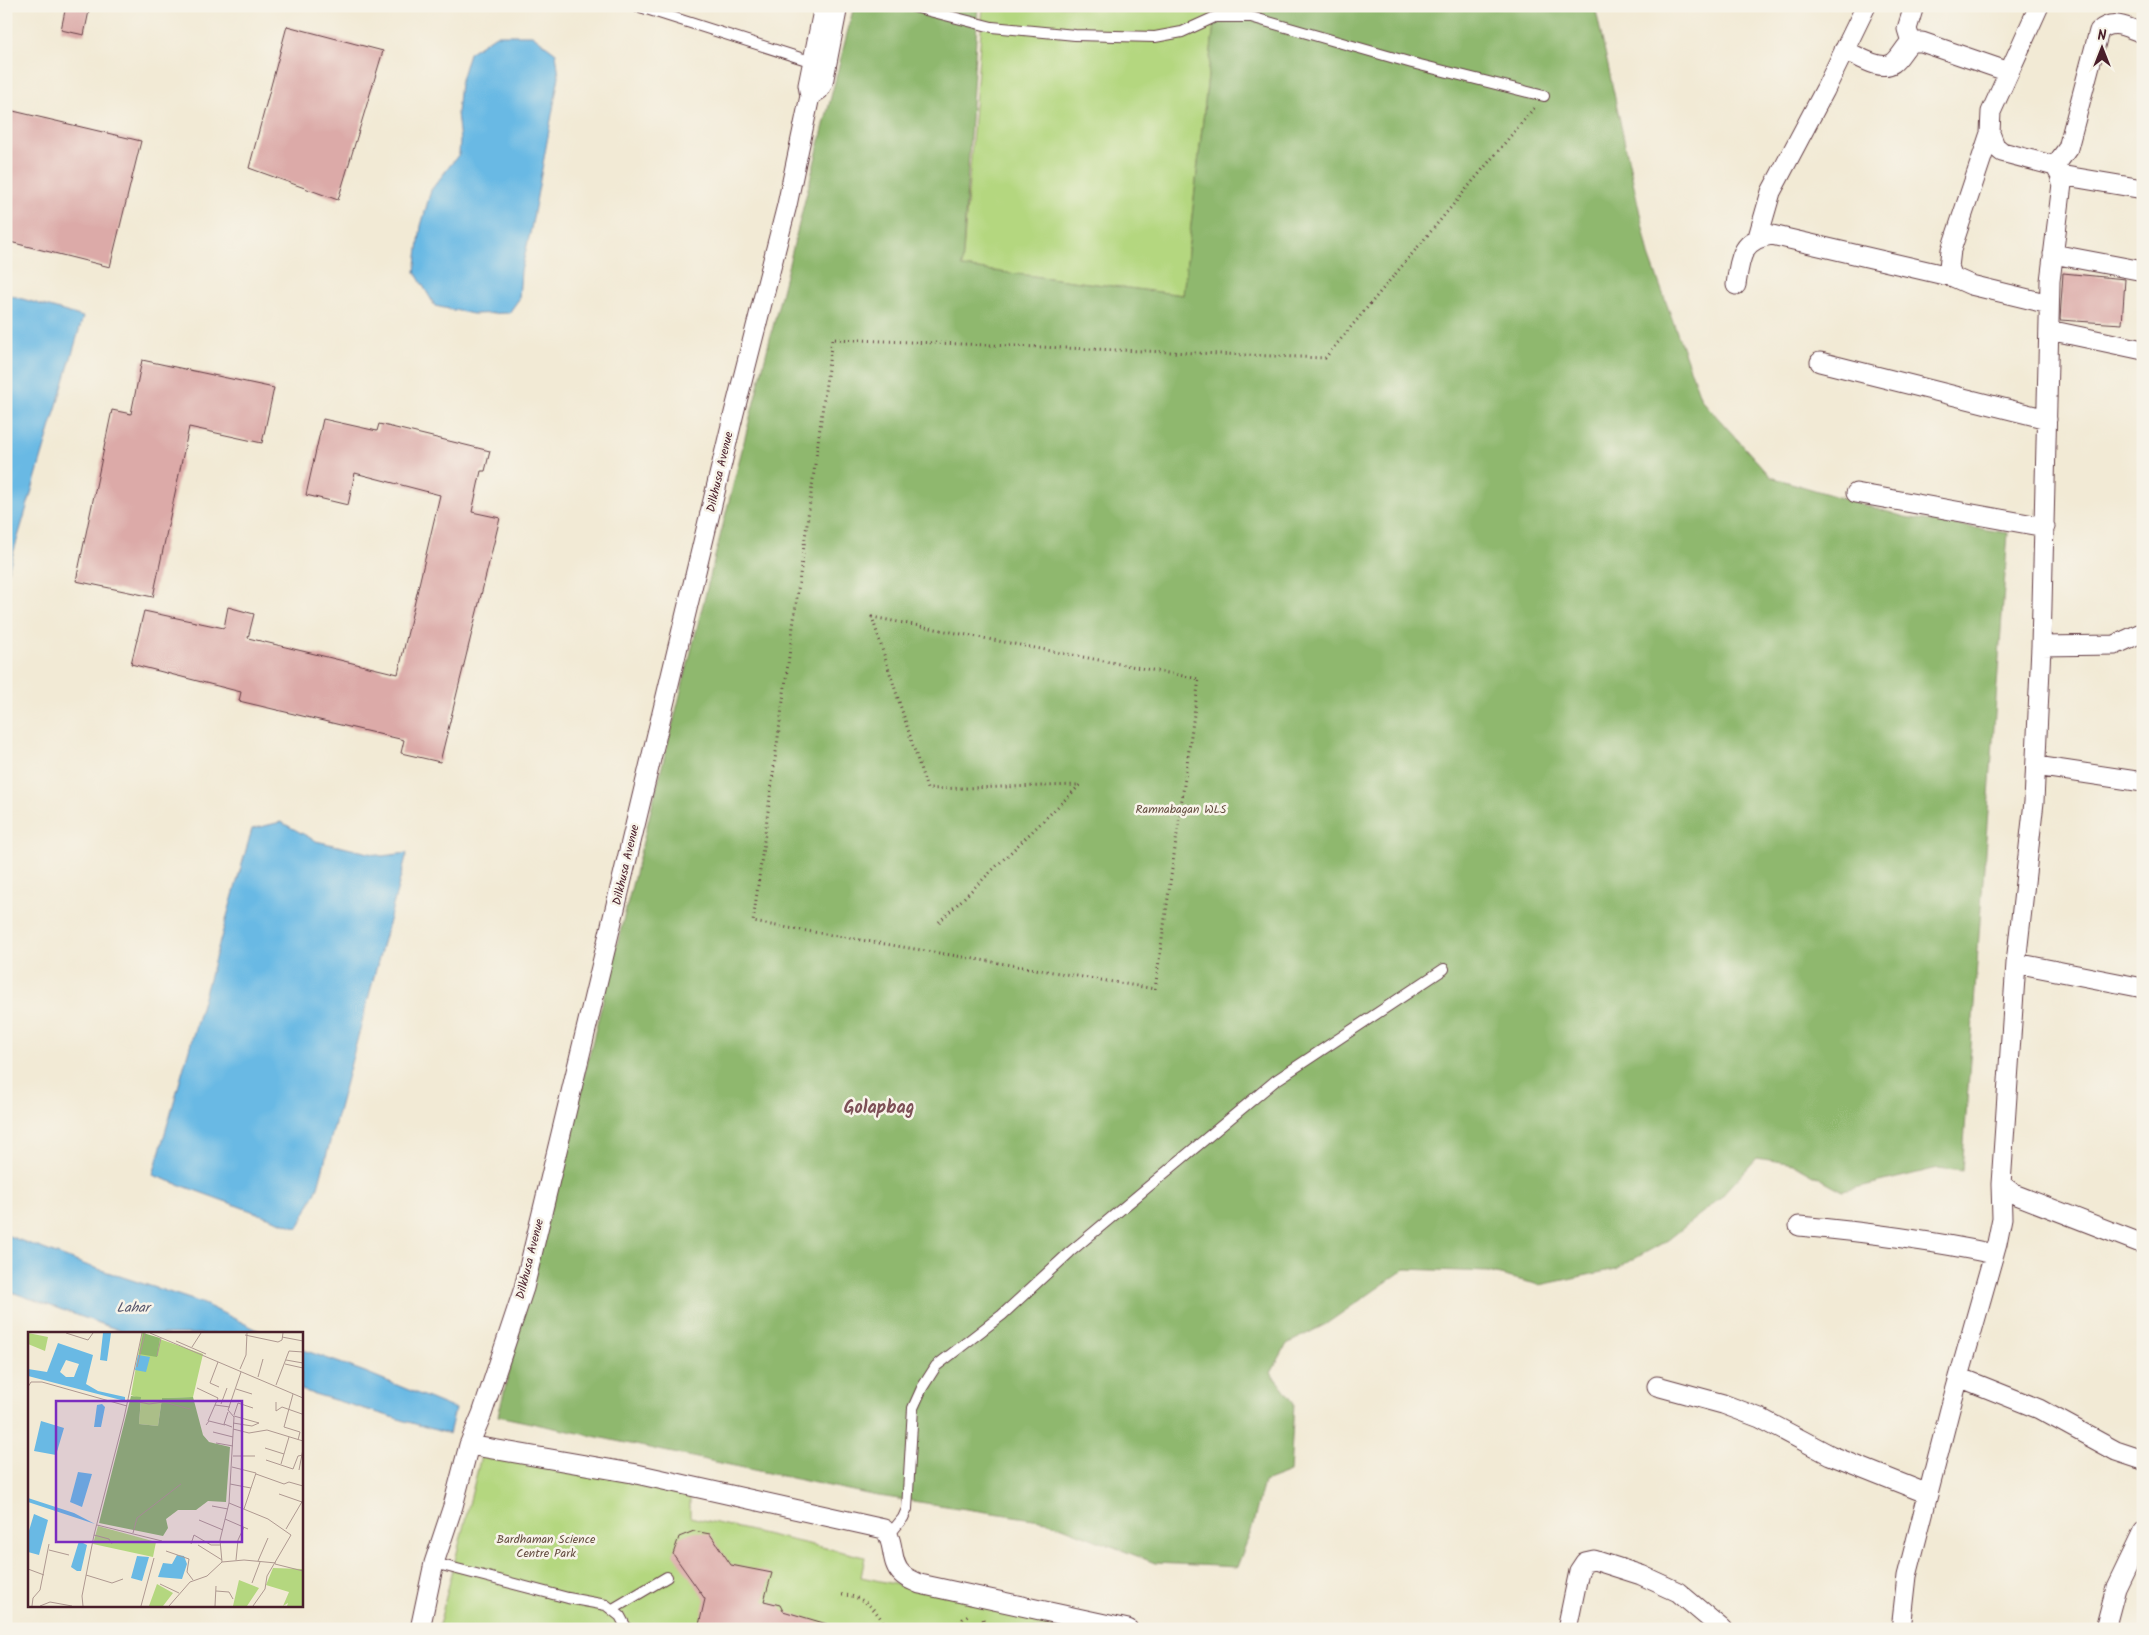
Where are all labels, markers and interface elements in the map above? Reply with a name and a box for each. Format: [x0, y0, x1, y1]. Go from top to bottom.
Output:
north arrow [2076, 22, 2126, 72]
text: N [2098, 25, 2107, 47]
street label: Dilkhusa Avenue [701, 429, 739, 514]
park label: Ramnabagan WLS [1136, 800, 1227, 819]
street label: Dilkhusa Avenue [607, 822, 645, 907]
district label: Golapbag [844, 1094, 914, 1123]
street label: Dilkhusa Avenue [511, 1216, 549, 1301]
water label: Lahar [117, 1297, 153, 1319]
inset map [28, 1332, 302, 1608]
park label: Bardhaman Science Centre Park [497, 1530, 596, 1563]

